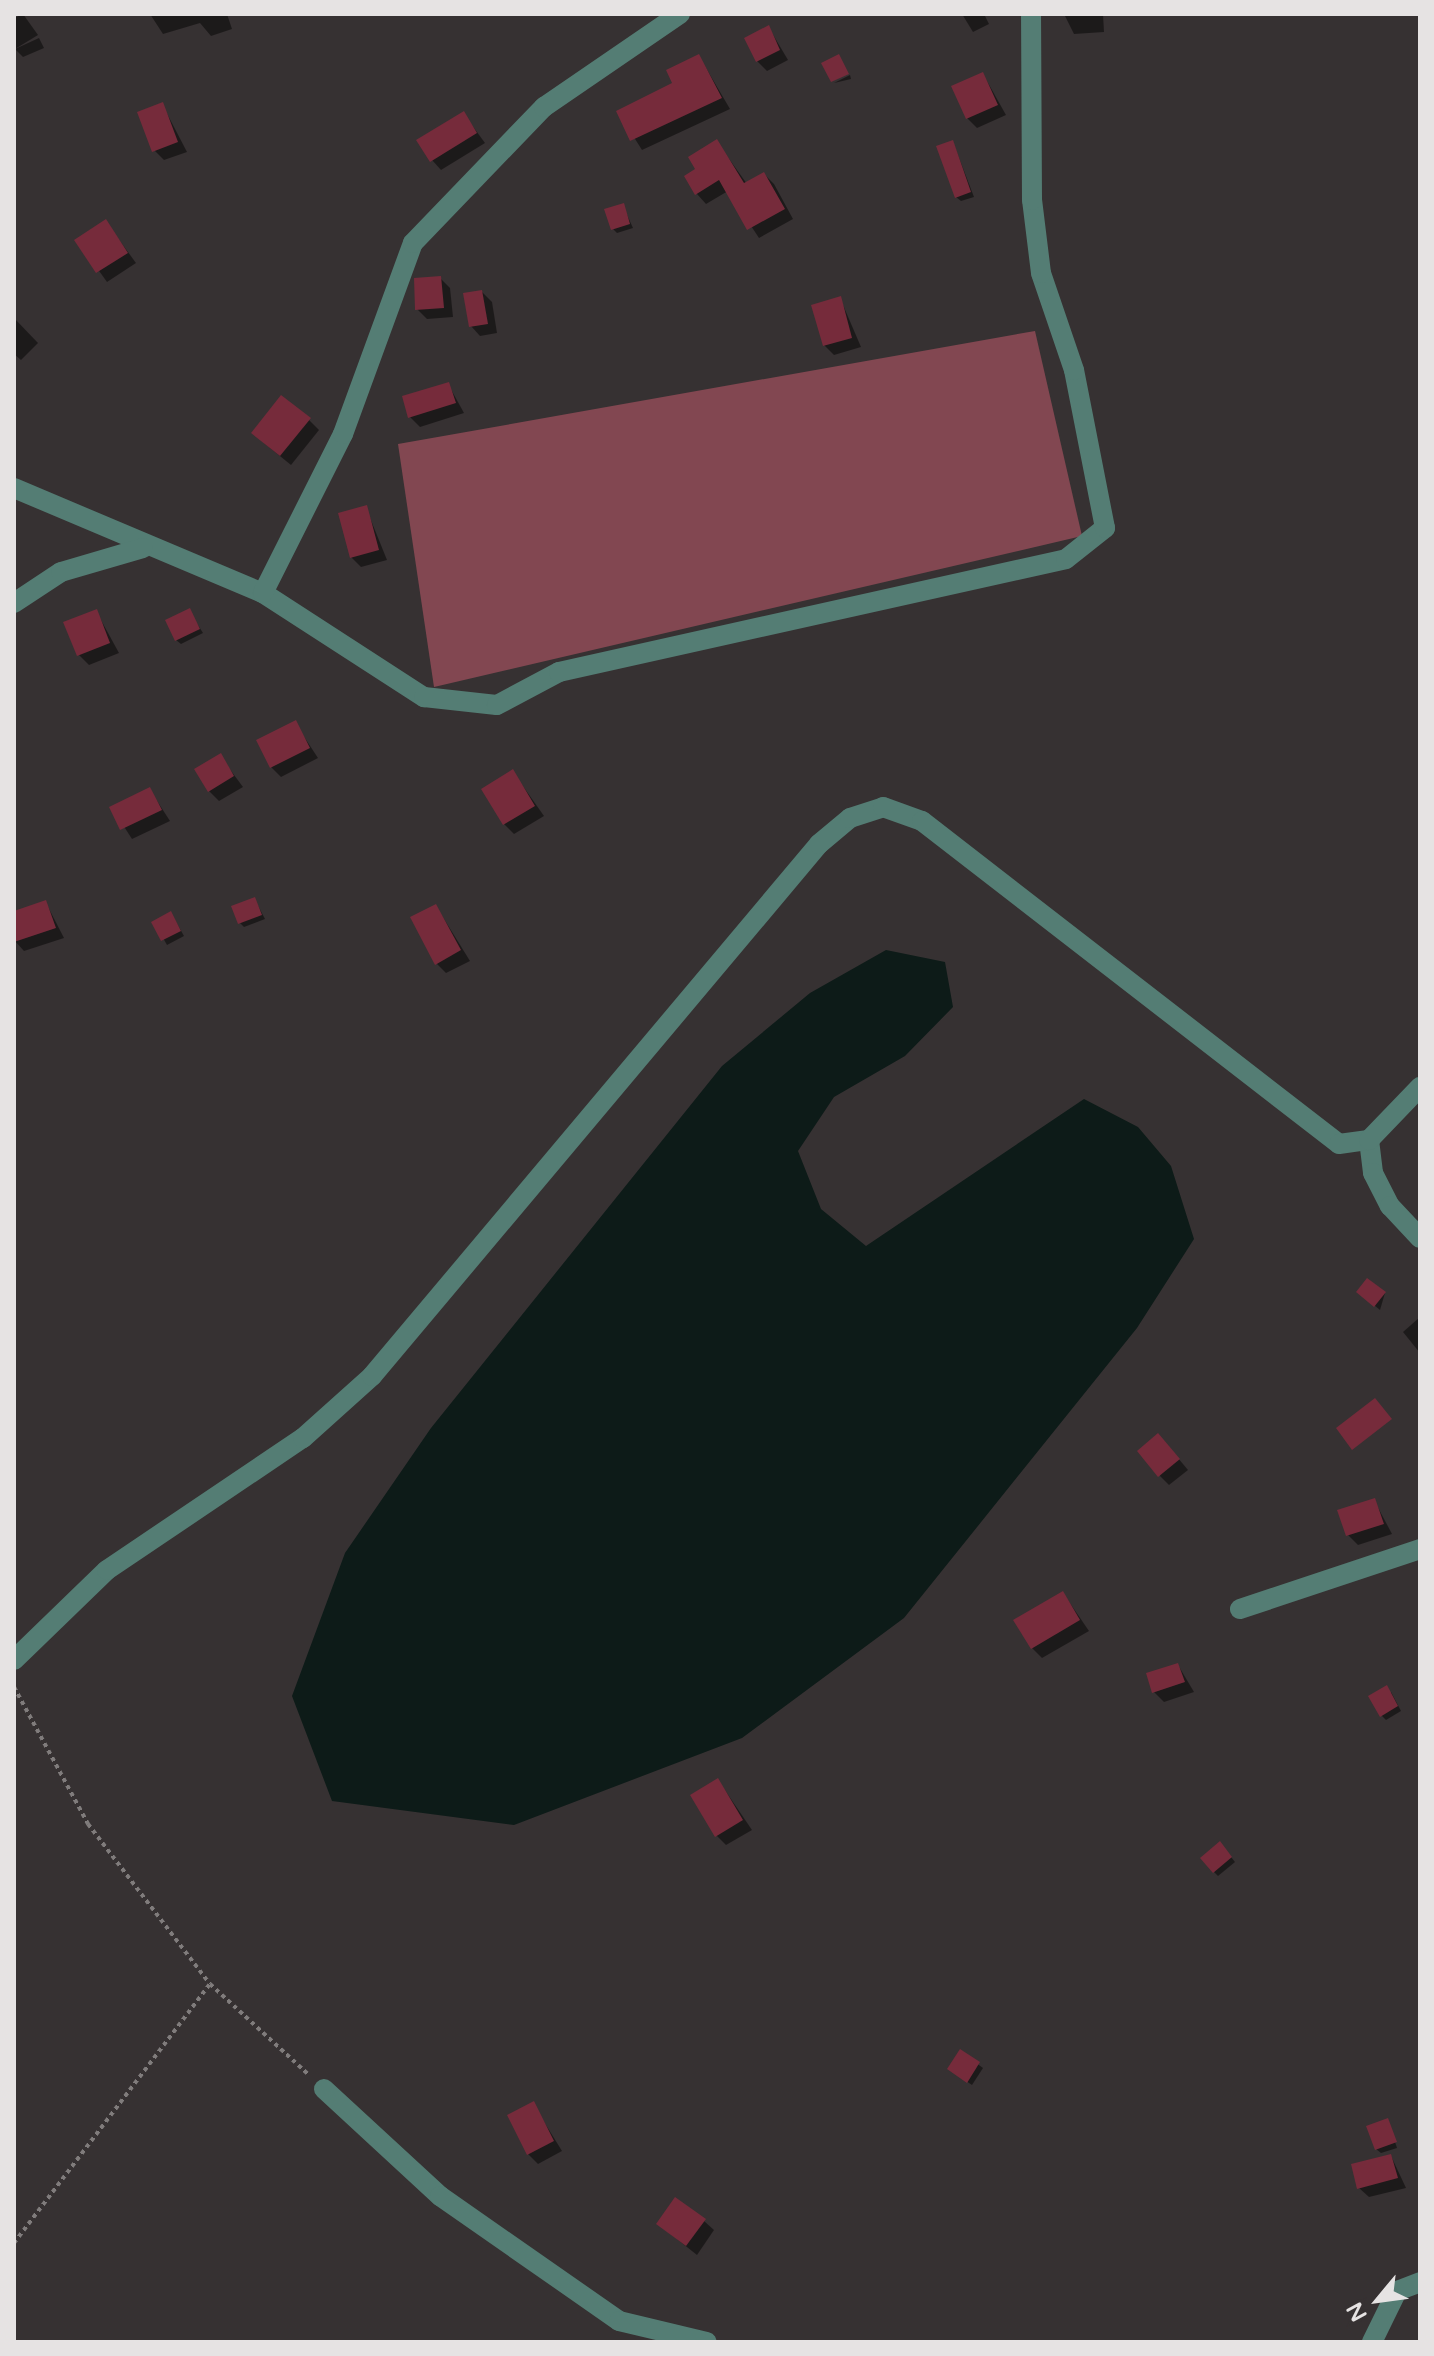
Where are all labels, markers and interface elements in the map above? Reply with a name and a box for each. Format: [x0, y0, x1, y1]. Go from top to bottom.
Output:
north arrow [1338, 2260, 1418, 2340]
text: N [1341, 2298, 1373, 2326]

